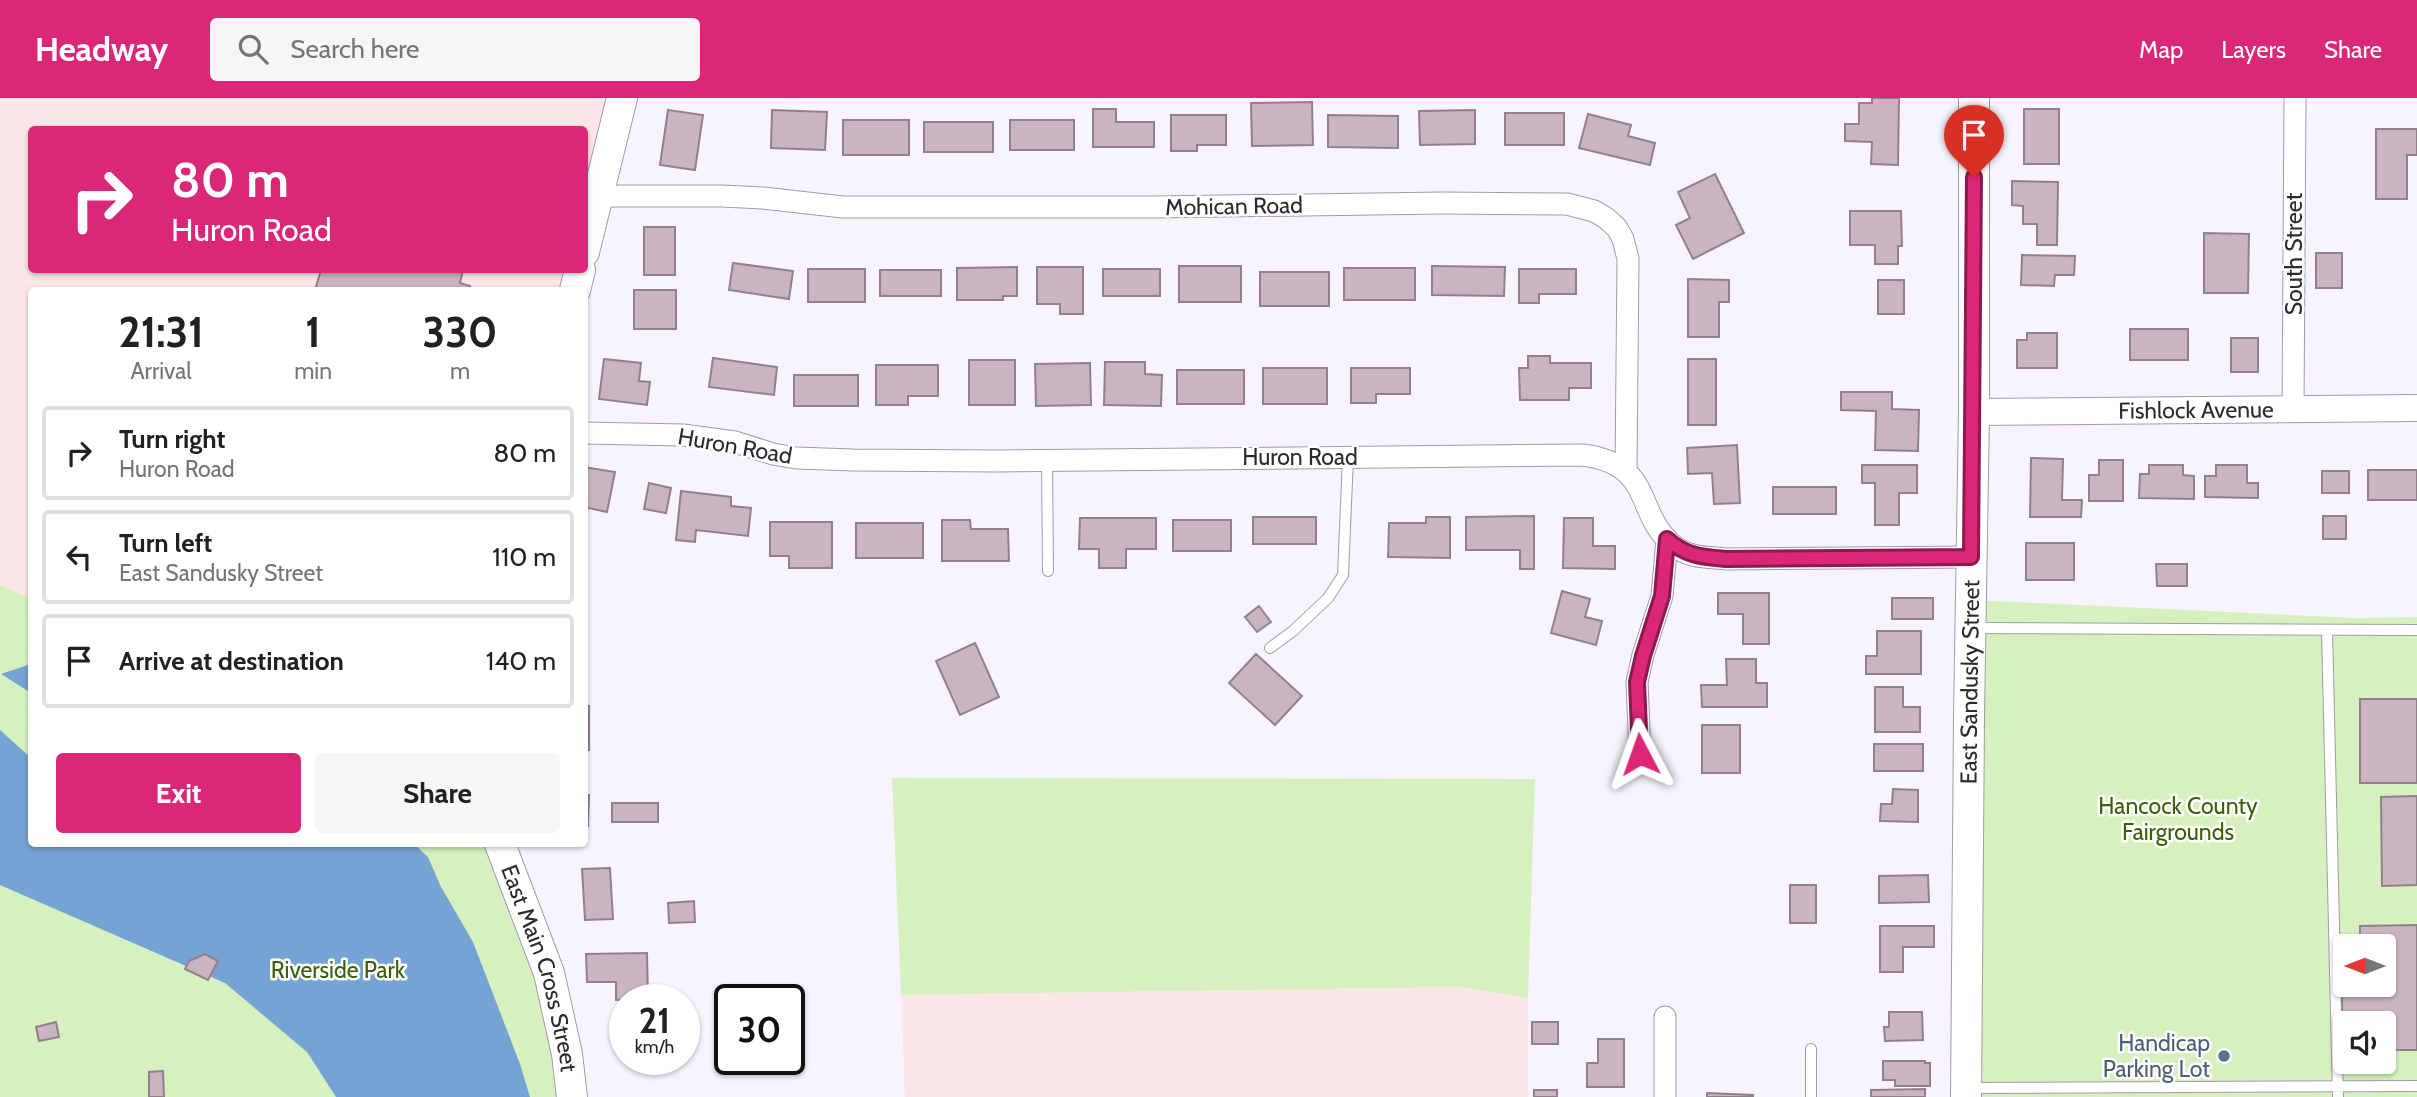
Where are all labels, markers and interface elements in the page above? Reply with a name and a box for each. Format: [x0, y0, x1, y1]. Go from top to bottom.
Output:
search box [210, 18, 700, 81]
text: Headway [35, 29, 168, 69]
icon: search [234, 30, 272, 68]
text: Search here [290, 33, 419, 65]
text: Map [2139, 35, 2183, 64]
text: Layers [2221, 35, 2286, 64]
text: Share [2324, 35, 2382, 64]
pin [1944, 105, 2004, 177]
icon: arrive [1955, 116, 1993, 154]
text: 80 m [171, 150, 289, 209]
icon: right [56, 154, 147, 245]
street label: Mohican Road [1165, 191, 1303, 221]
street label: South Street [2280, 192, 2308, 315]
text: Huron Road [171, 210, 332, 249]
text: 21:31 [118, 306, 204, 358]
text: 1 [305, 306, 321, 358]
text: 330 [423, 306, 497, 358]
text: Arrival [130, 357, 192, 385]
text: min [294, 357, 332, 385]
text: m [450, 357, 470, 385]
street label: Fishlock Avenue [2118, 395, 2274, 425]
street label: Huron Road [676, 422, 794, 470]
text: Turn right [119, 423, 225, 455]
icon: right [60, 434, 98, 472]
text: 80 m [493, 437, 556, 469]
street label: Huron Road [1242, 443, 1358, 471]
text: Huron Road [119, 455, 235, 483]
text: Turn left [119, 527, 212, 559]
icon: left [60, 538, 98, 576]
text: 110 m [492, 541, 556, 573]
text: East Sandusky Street [119, 559, 323, 587]
street label: East Sandusky Street [1954, 579, 1985, 784]
icon: arrive [60, 642, 98, 680]
text: Arrive at destination [119, 645, 344, 677]
text: 140 m [486, 645, 556, 677]
position arrow [1603, 717, 1677, 791]
button: Exit [56, 753, 301, 833]
button: Share [315, 753, 560, 833]
park label: Hancock County Fairgrounds [2098, 792, 2258, 846]
street label: East Main Cross Street [495, 861, 583, 1074]
north arrow [2333, 934, 2396, 998]
map controls [2333, 934, 2396, 1074]
park label: Riverside Park [271, 956, 406, 984]
speed limit sign: 30 [714, 984, 805, 1075]
text: 21 [639, 999, 670, 1042]
button: sound [2333, 1011, 2396, 1074]
place label: Handicap Parking Lot [2103, 1029, 2210, 1083]
text: km/h [635, 1036, 674, 1058]
marker: Handicap Parking Lot [2216, 1048, 2232, 1064]

